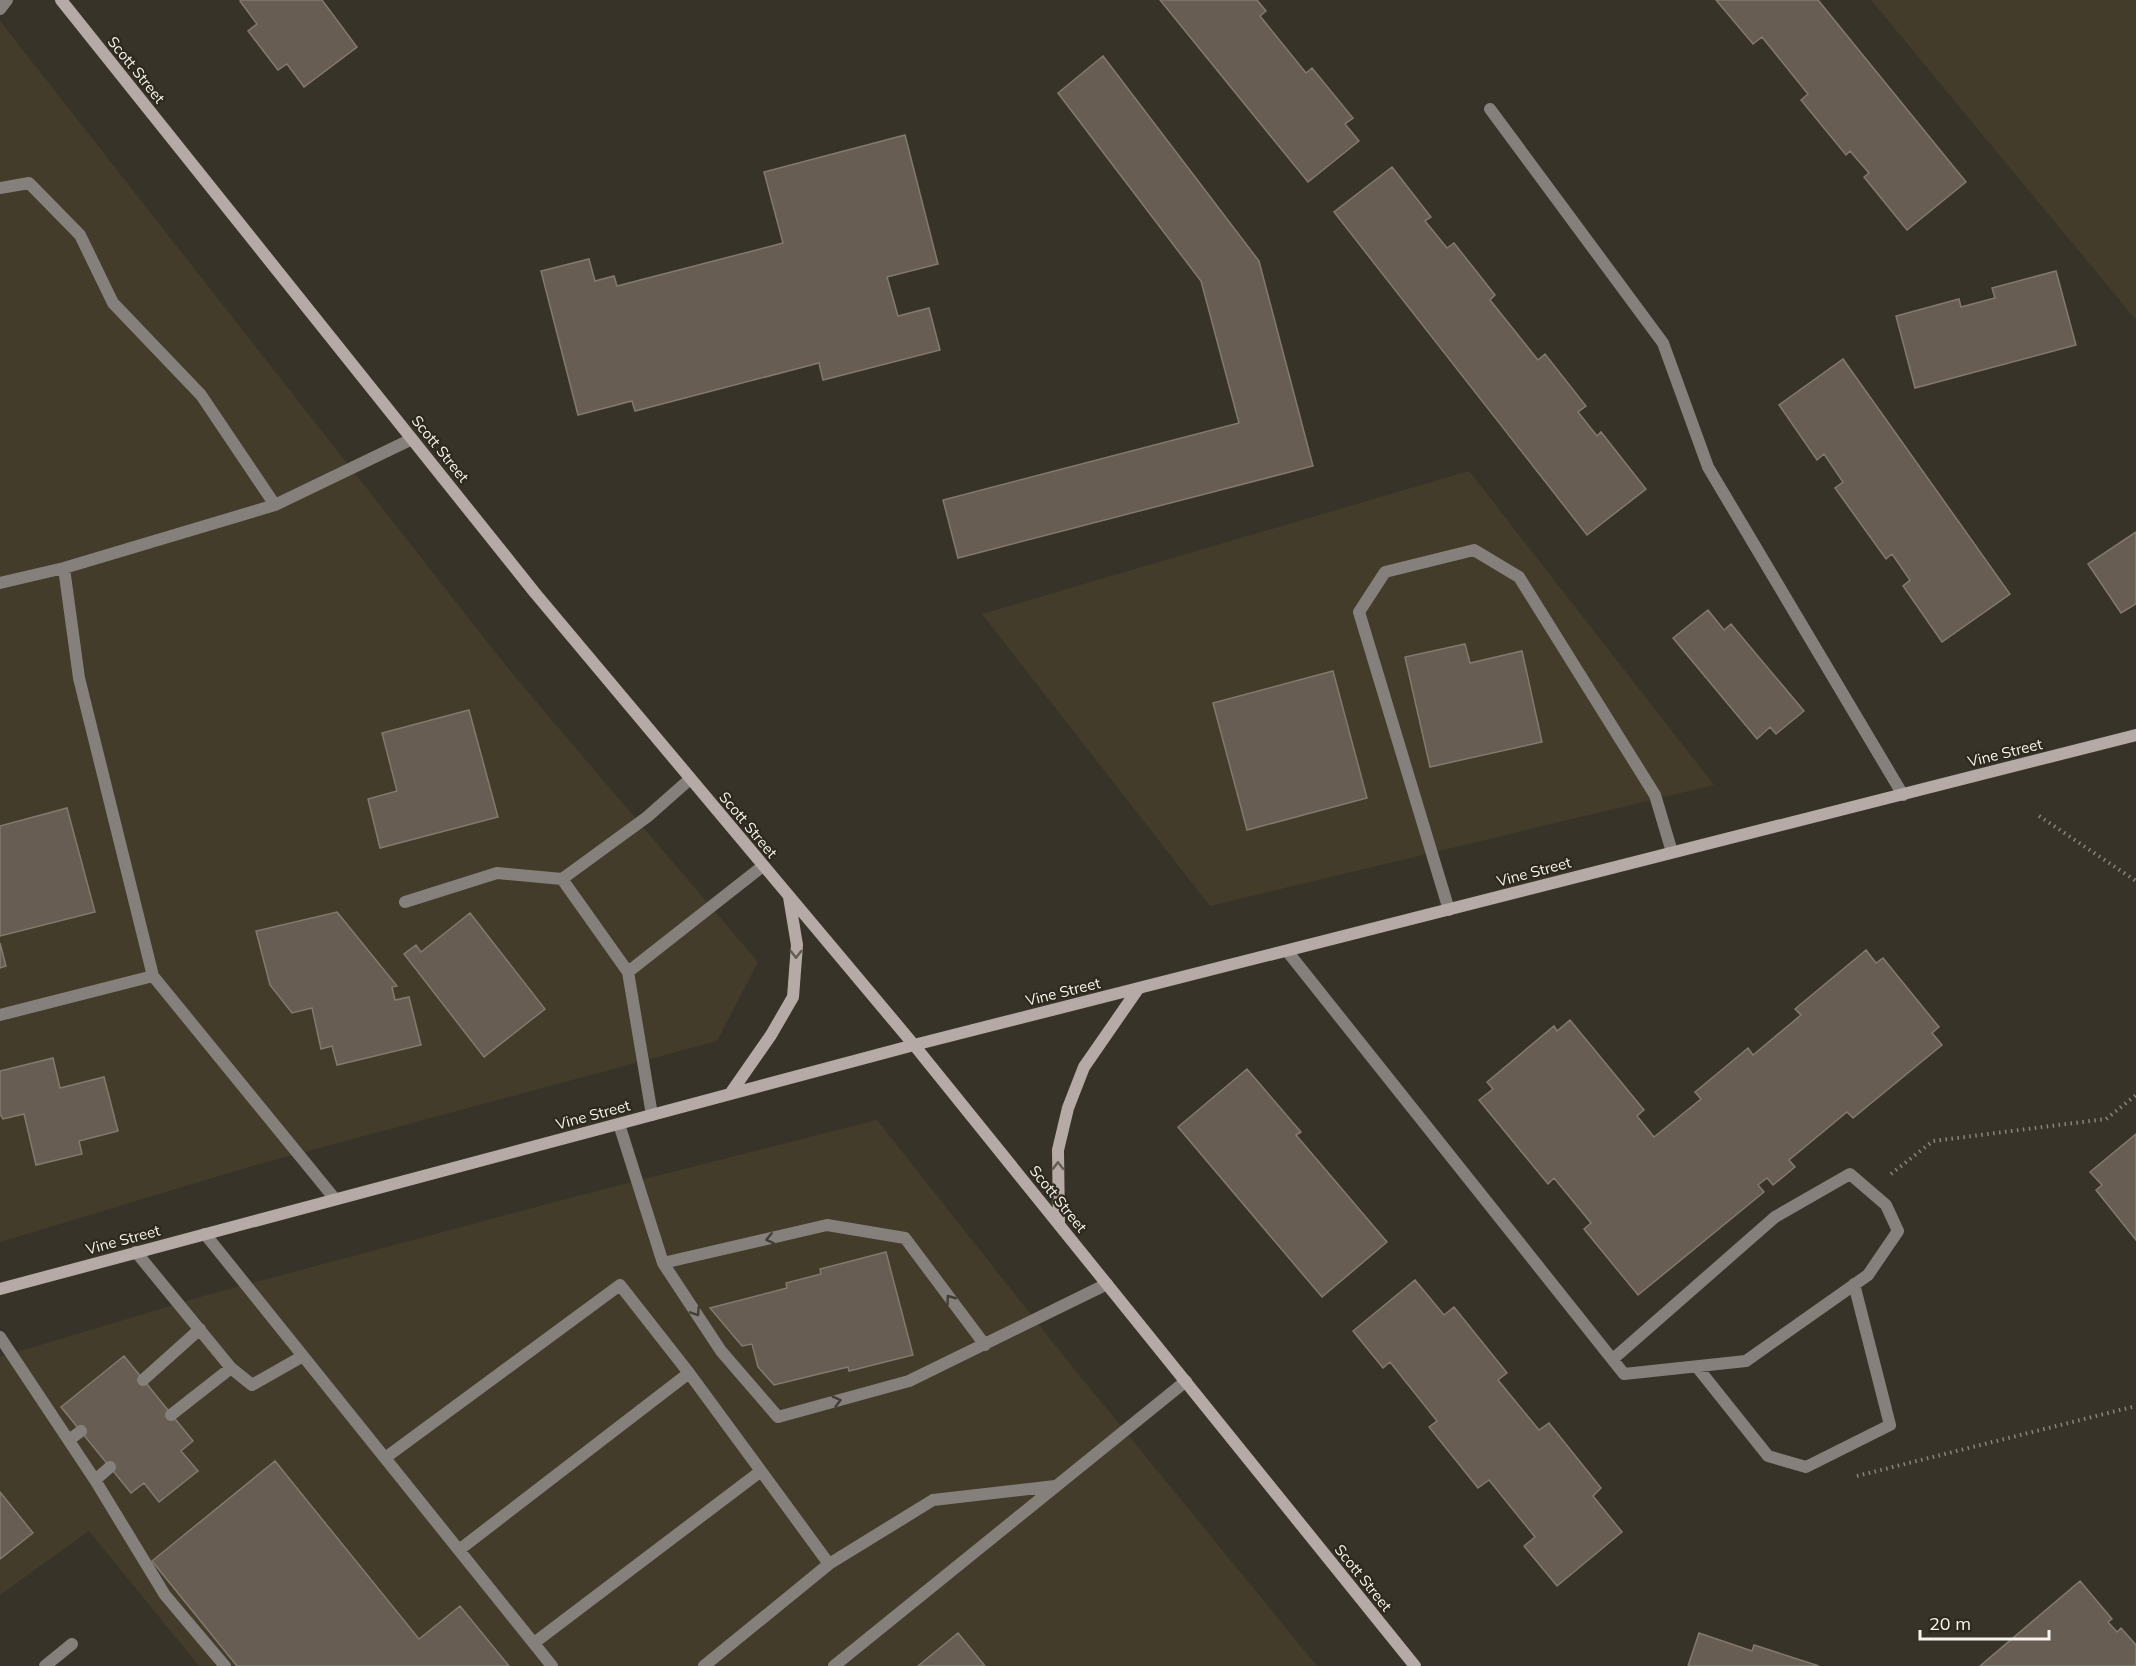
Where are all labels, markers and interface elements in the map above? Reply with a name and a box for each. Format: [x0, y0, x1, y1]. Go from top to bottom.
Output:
street label: Scott Street [104, 32, 169, 107]
street label: Scott Street [408, 411, 473, 486]
street label: Vine Street [1966, 734, 2044, 771]
street label: Scott Street [715, 788, 782, 862]
street label: Vine Street [1495, 852, 1573, 891]
one-way arrow [790, 949, 803, 958]
street label: Vine Street [1024, 973, 1102, 1010]
street label: Vine Street [554, 1095, 632, 1134]
street label: Scott Street [1026, 1161, 1091, 1236]
one-way arrow [1052, 1162, 1064, 1171]
street label: Vine Street [84, 1220, 162, 1259]
one-way arrow [765, 1231, 775, 1244]
one-way arrow [946, 1294, 957, 1305]
one-way arrow [688, 1306, 700, 1316]
one-way arrow [832, 1396, 842, 1408]
street label: Scott Street [1331, 1540, 1396, 1615]
scale bar [1920, 1603, 2049, 1641]
text: 20 m [1929, 1612, 1971, 1635]

